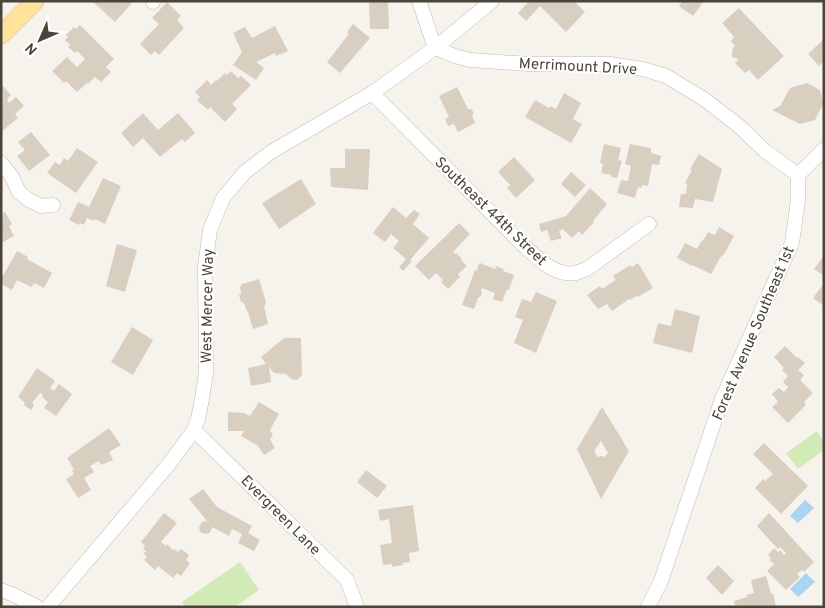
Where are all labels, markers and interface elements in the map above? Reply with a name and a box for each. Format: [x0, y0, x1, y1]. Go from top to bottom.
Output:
north arrow [15, 15, 65, 65]
text: N [22, 39, 41, 58]
street label: Merrimount Drive [518, 55, 638, 80]
street label: Southeast 44th Street [430, 154, 550, 271]
street label: Forest Avenue Southeast 1st [709, 244, 800, 424]
street label: West Mercer Way [198, 248, 219, 364]
street label: Evergreen Lane [236, 472, 324, 560]

